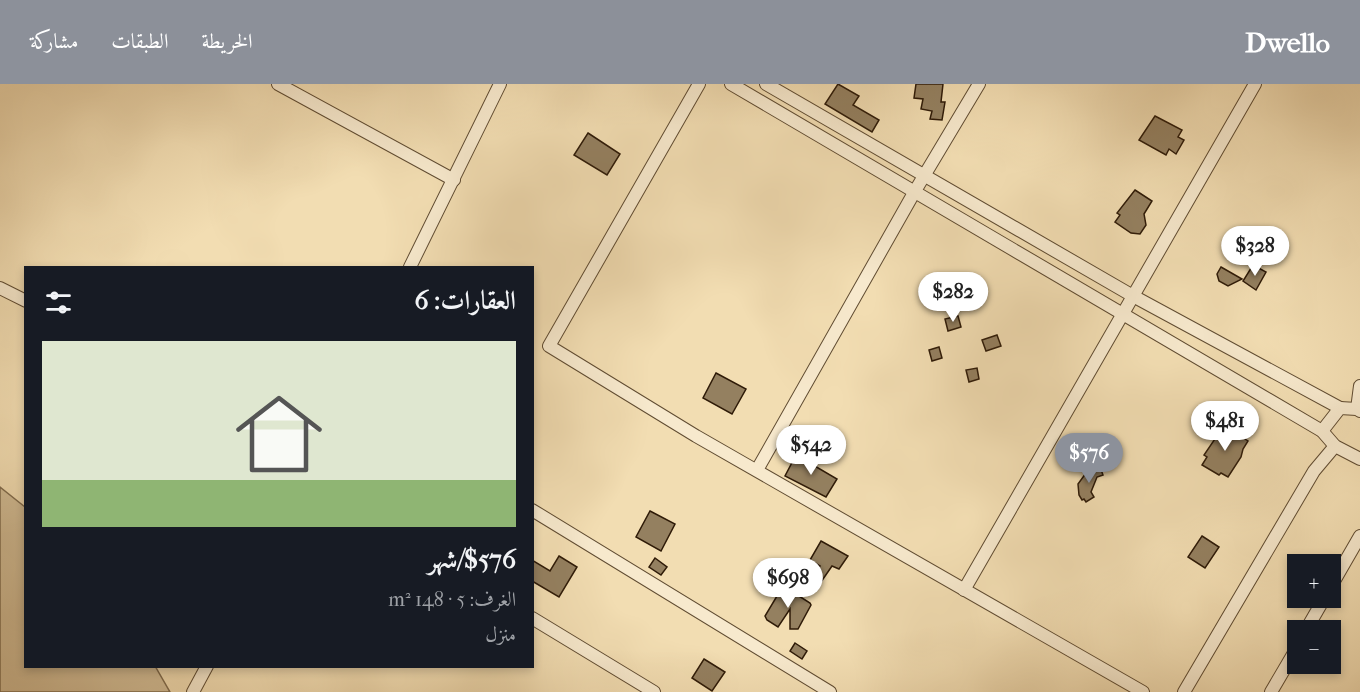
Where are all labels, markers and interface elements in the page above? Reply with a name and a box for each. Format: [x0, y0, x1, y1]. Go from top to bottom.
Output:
text: Dwello [1245, 26, 1330, 59]
text: مشاركة [30, 29, 78, 53]
text: الطبقات [111, 29, 168, 53]
text: الخريطة [201, 29, 253, 53]
pin: $328 [1219, 226, 1291, 277]
text: $328 [1235, 234, 1275, 257]
pin: $282 [917, 272, 989, 323]
text: $282 [932, 280, 974, 303]
text: العقارات: 6 [414, 285, 516, 316]
icon: filters [42, 286, 75, 319]
icon: home [225, 380, 333, 488]
pin: $481 [1189, 401, 1261, 452]
text: $481 [1205, 409, 1245, 432]
pin: $542 [775, 425, 847, 476]
text: $542 [790, 433, 832, 456]
pin: $576 [1053, 433, 1125, 484]
text: $576 [1069, 441, 1109, 464]
text: $576/شهر [428, 544, 516, 575]
map controls [1287, 554, 1341, 674]
button: + [1287, 554, 1341, 608]
pin: $698 [752, 558, 824, 609]
text: $698 [767, 566, 809, 589]
text: الغرف: 5 · 148 m² [388, 588, 516, 611]
button: − [1287, 620, 1341, 674]
text: منزل [485, 623, 516, 646]

